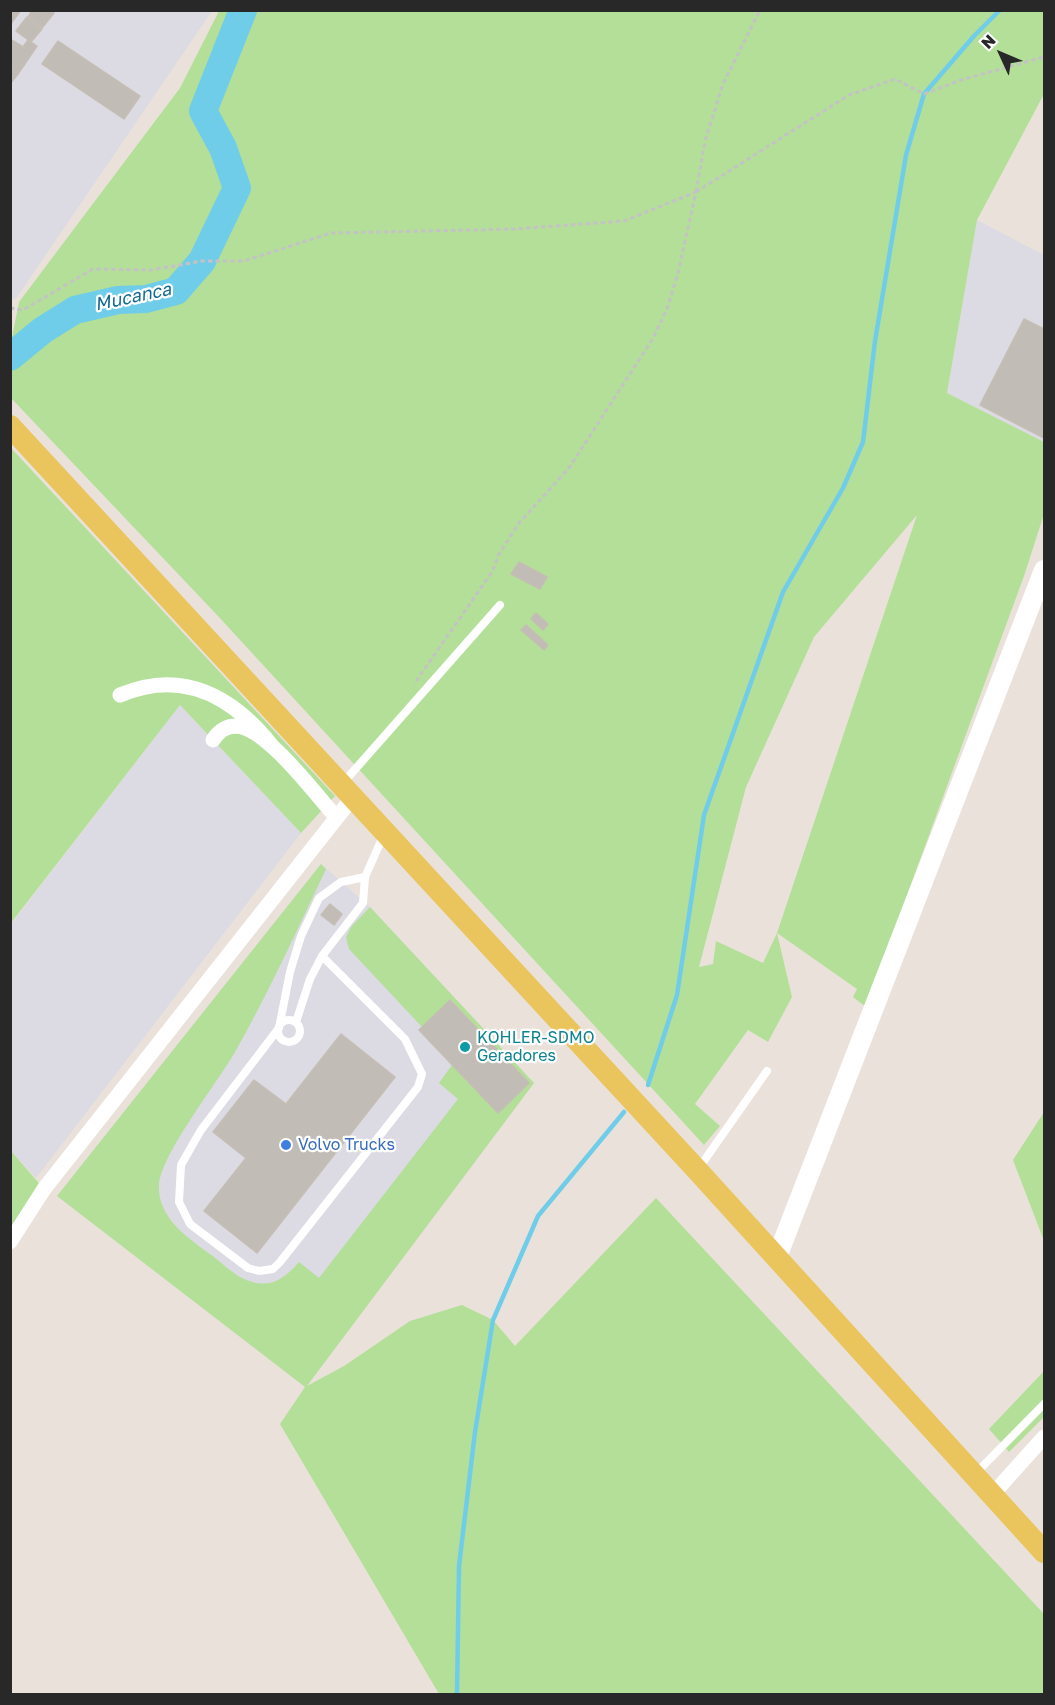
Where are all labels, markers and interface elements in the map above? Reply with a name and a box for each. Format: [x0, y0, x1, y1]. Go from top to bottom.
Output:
north arrow [971, 24, 1031, 84]
text: N [977, 30, 999, 53]
water label: Mucanca [93, 278, 173, 316]
place label: KOHLER-SDMO Geradores [477, 1028, 595, 1066]
marker: KOHLER-SDMO Geradores [458, 1040, 472, 1054]
place label: Volvo Trucks [298, 1135, 395, 1155]
marker: Volvo Trucks [279, 1138, 293, 1152]

